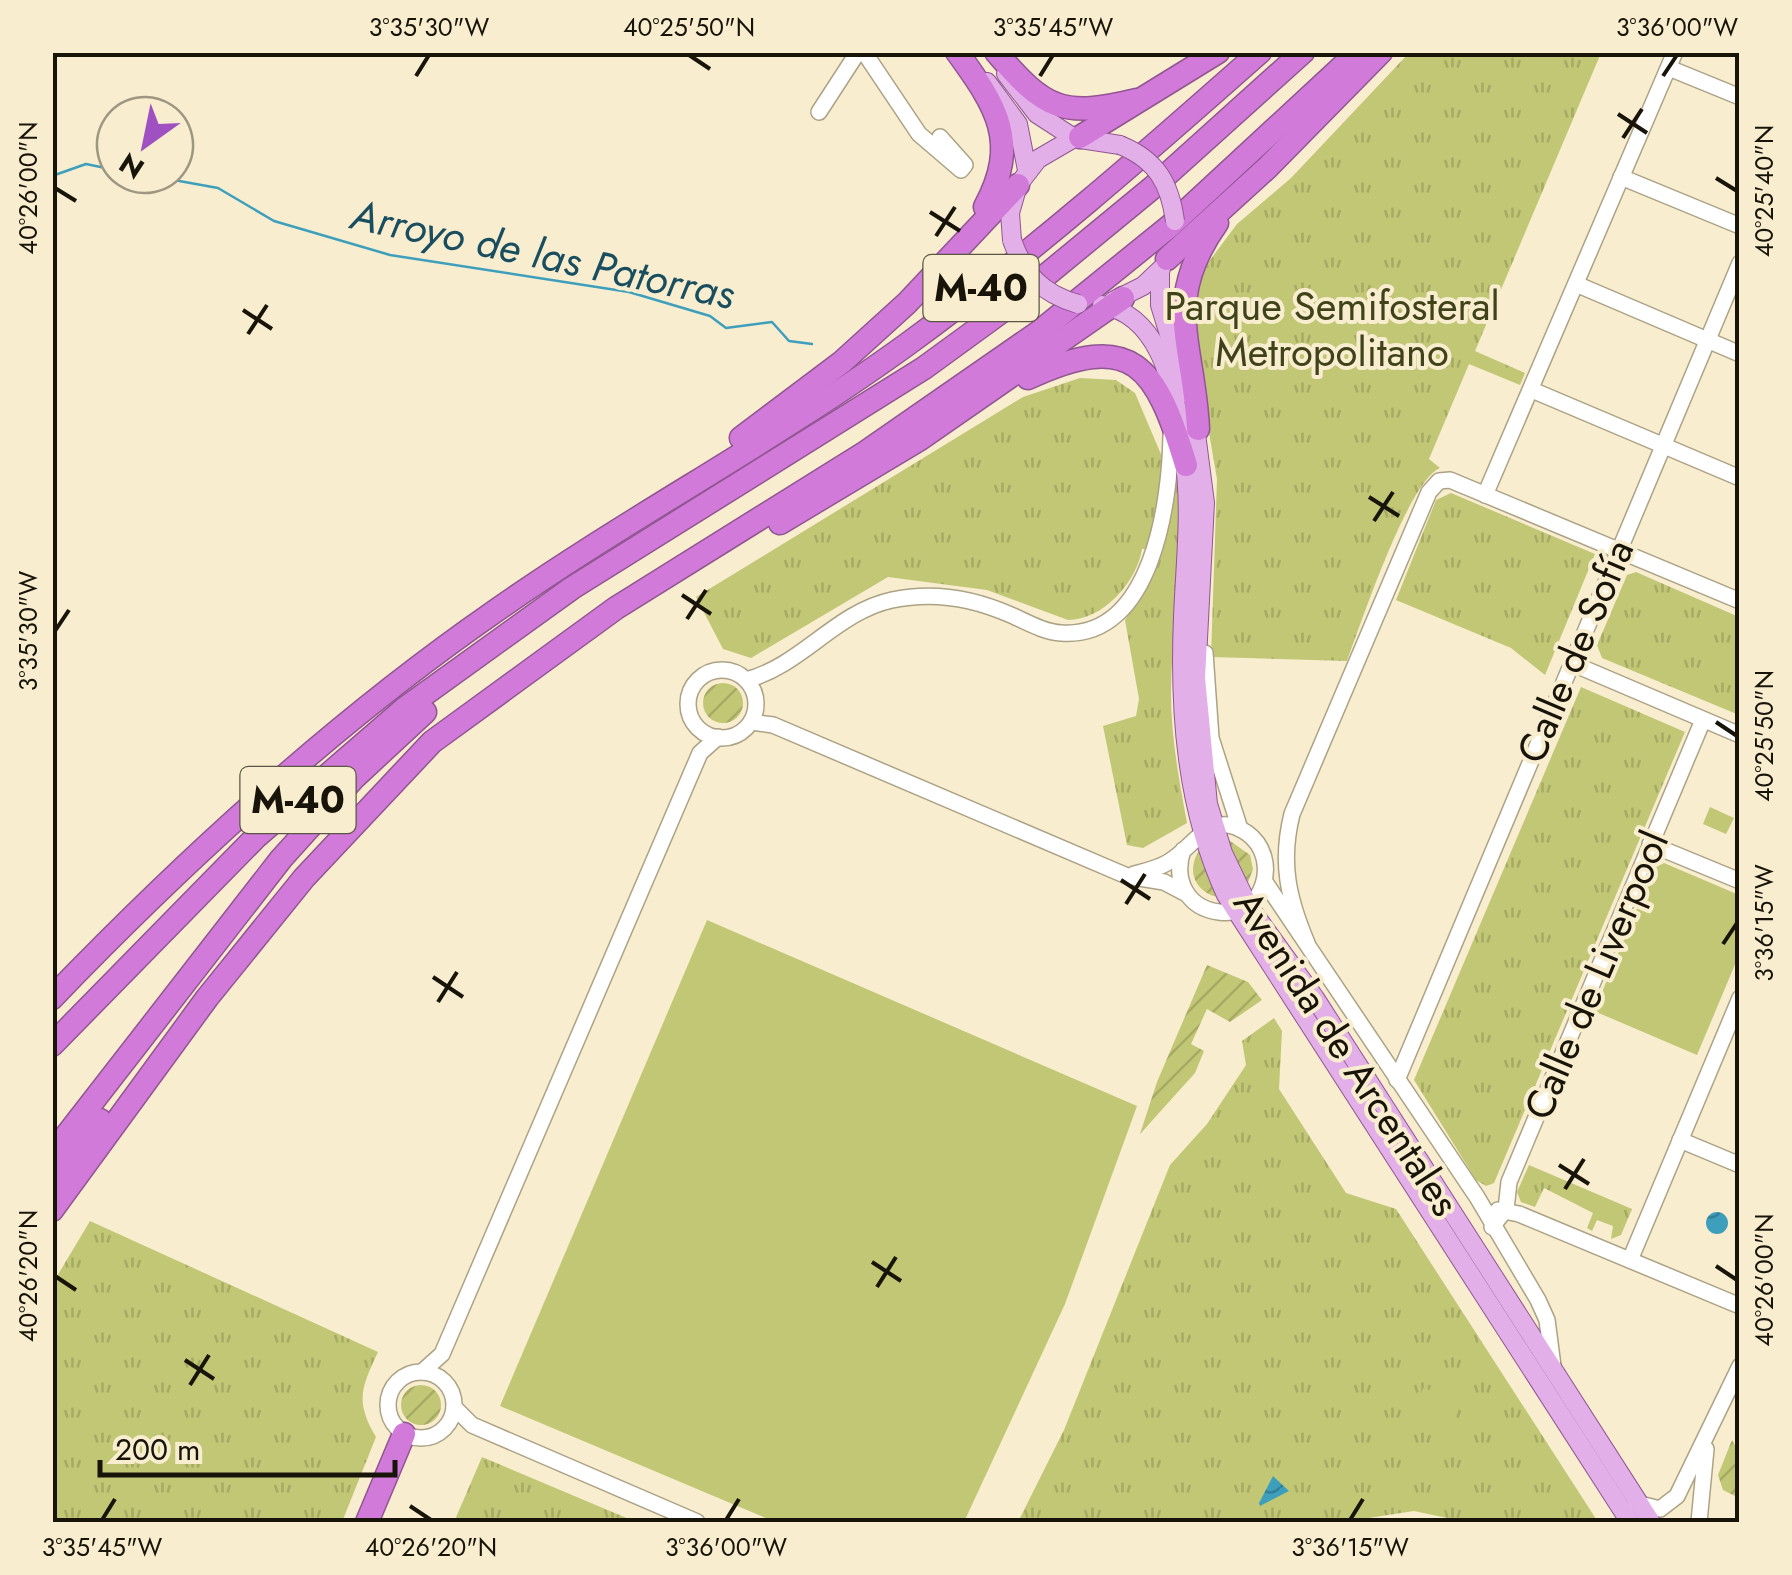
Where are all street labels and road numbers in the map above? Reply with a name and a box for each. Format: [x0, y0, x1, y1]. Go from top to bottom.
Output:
road number: M-40 [924, 255, 1038, 321]
street label: Calle de Sofía [1502, 530, 1648, 772]
road number: M-40 [240, 767, 356, 833]
street label: Calle de Liverpool [1509, 822, 1683, 1128]
street label: Avenida de Arcentales [1220, 879, 1474, 1227]

